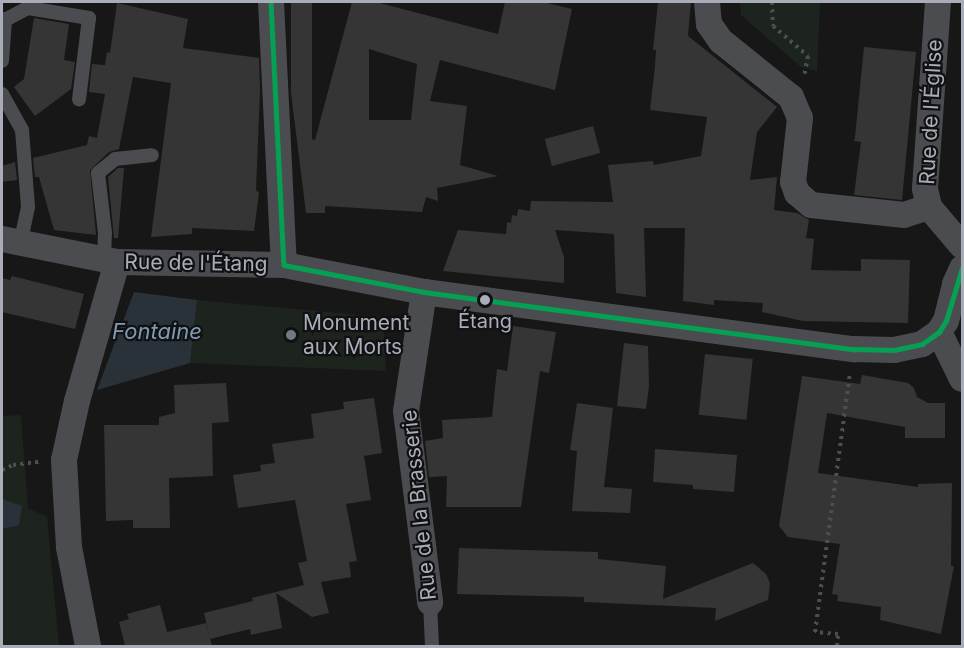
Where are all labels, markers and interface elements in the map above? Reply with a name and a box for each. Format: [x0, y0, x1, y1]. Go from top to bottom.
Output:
street label: Rue de l'Église [915, 39, 947, 185]
street label: Rue de l'Étang [124, 249, 268, 277]
marker: Étang [479, 294, 491, 306]
place label: Étang [458, 309, 512, 333]
place label: Monument aux Morts [303, 310, 409, 360]
water label: Fontaine [112, 319, 202, 345]
marker: Monument aux Morts [284, 328, 298, 342]
street label: Rue de la Brasserie [396, 409, 442, 601]

